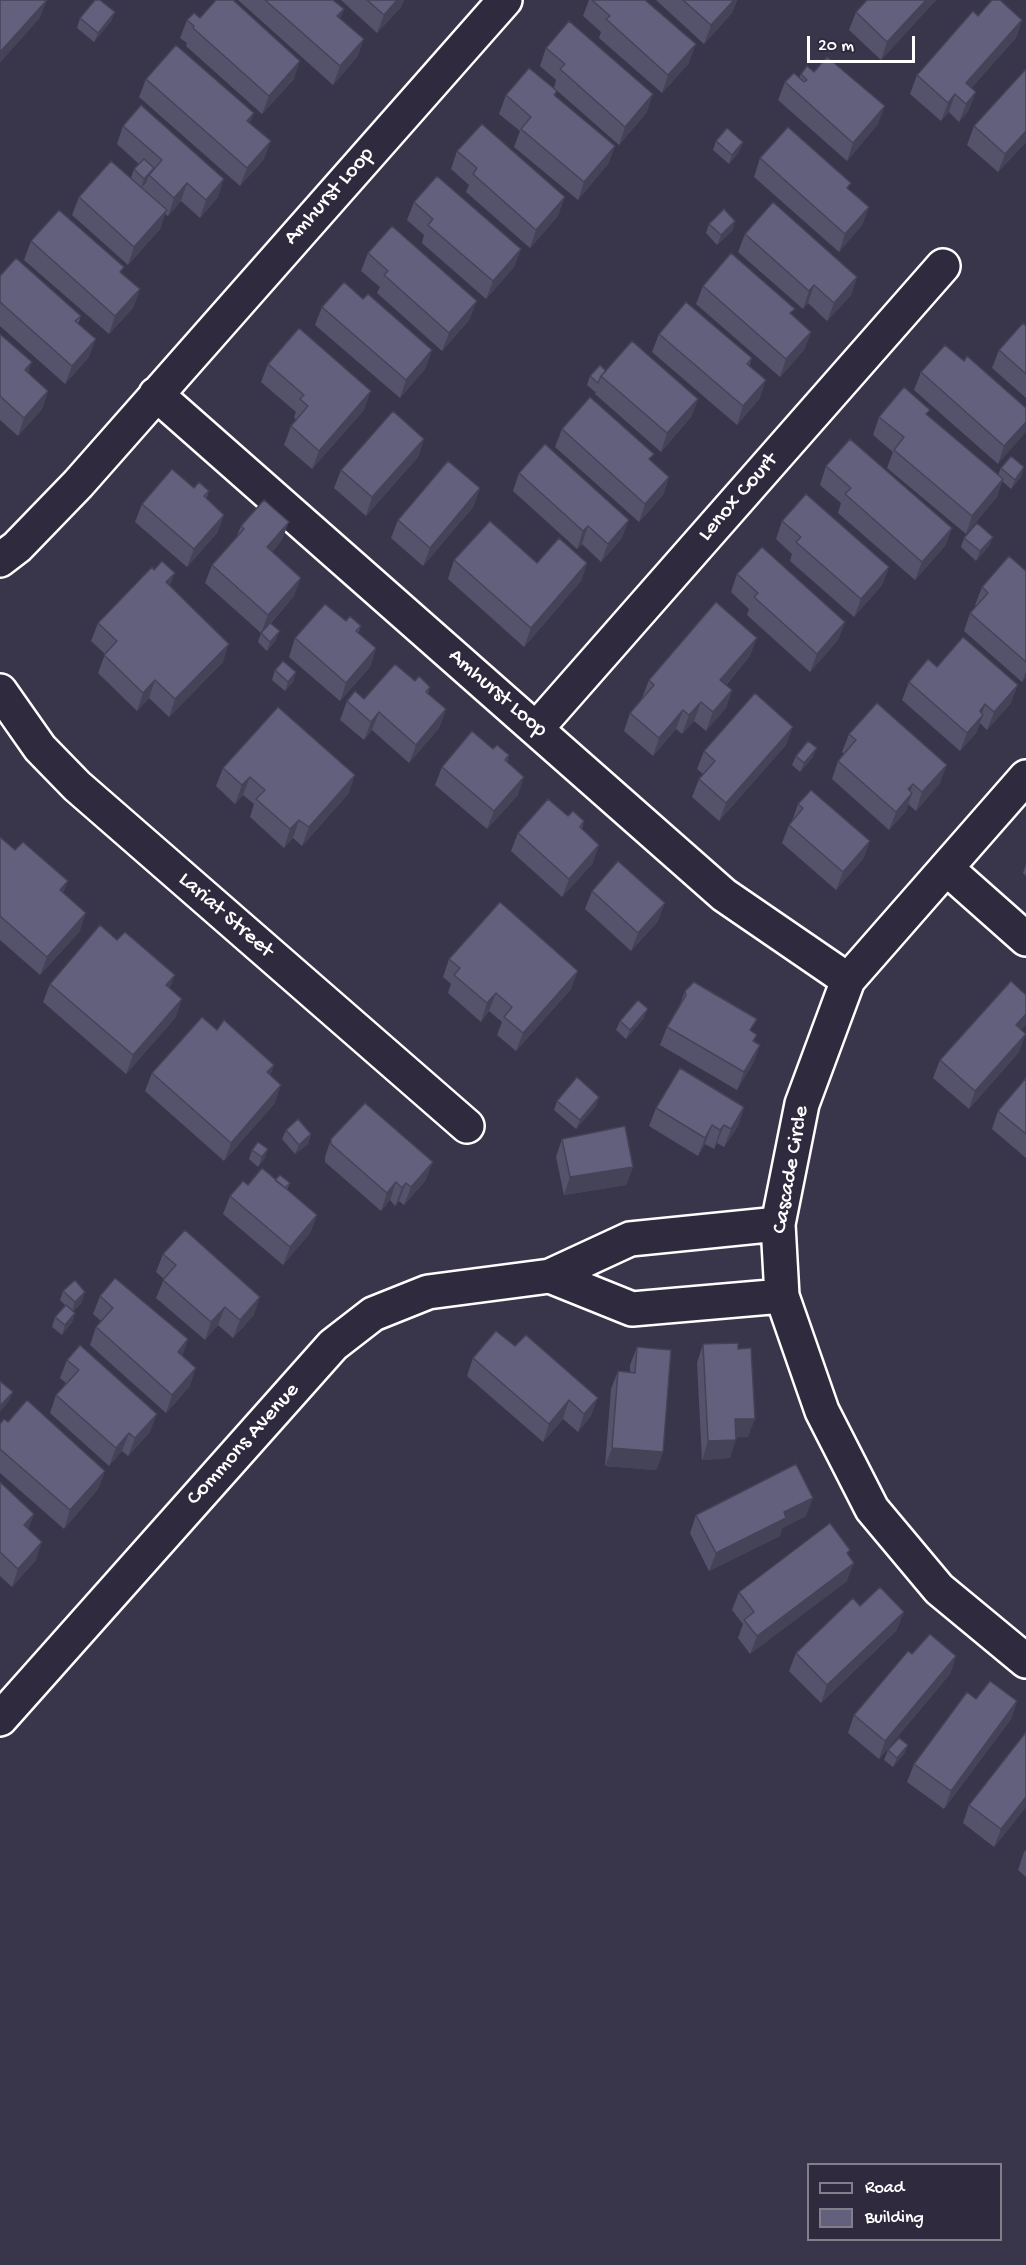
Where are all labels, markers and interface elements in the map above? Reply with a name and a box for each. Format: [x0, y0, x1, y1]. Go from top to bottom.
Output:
scale bar [810, 24, 918, 62]
text: 20 m [818, 36, 854, 57]
street label: Amhurst Loop [279, 143, 381, 251]
street label: Lenox Court [693, 448, 785, 548]
street label: Amhurst Loop [442, 644, 552, 744]
street label: Lariat Street [172, 867, 278, 965]
street label: Cascade Circle [768, 1104, 816, 1236]
street label: Commons Avenue [182, 1378, 306, 1512]
legend [807, 2163, 1002, 2241]
text: Road [865, 2178, 904, 2199]
text: Building [865, 2208, 924, 2229]

